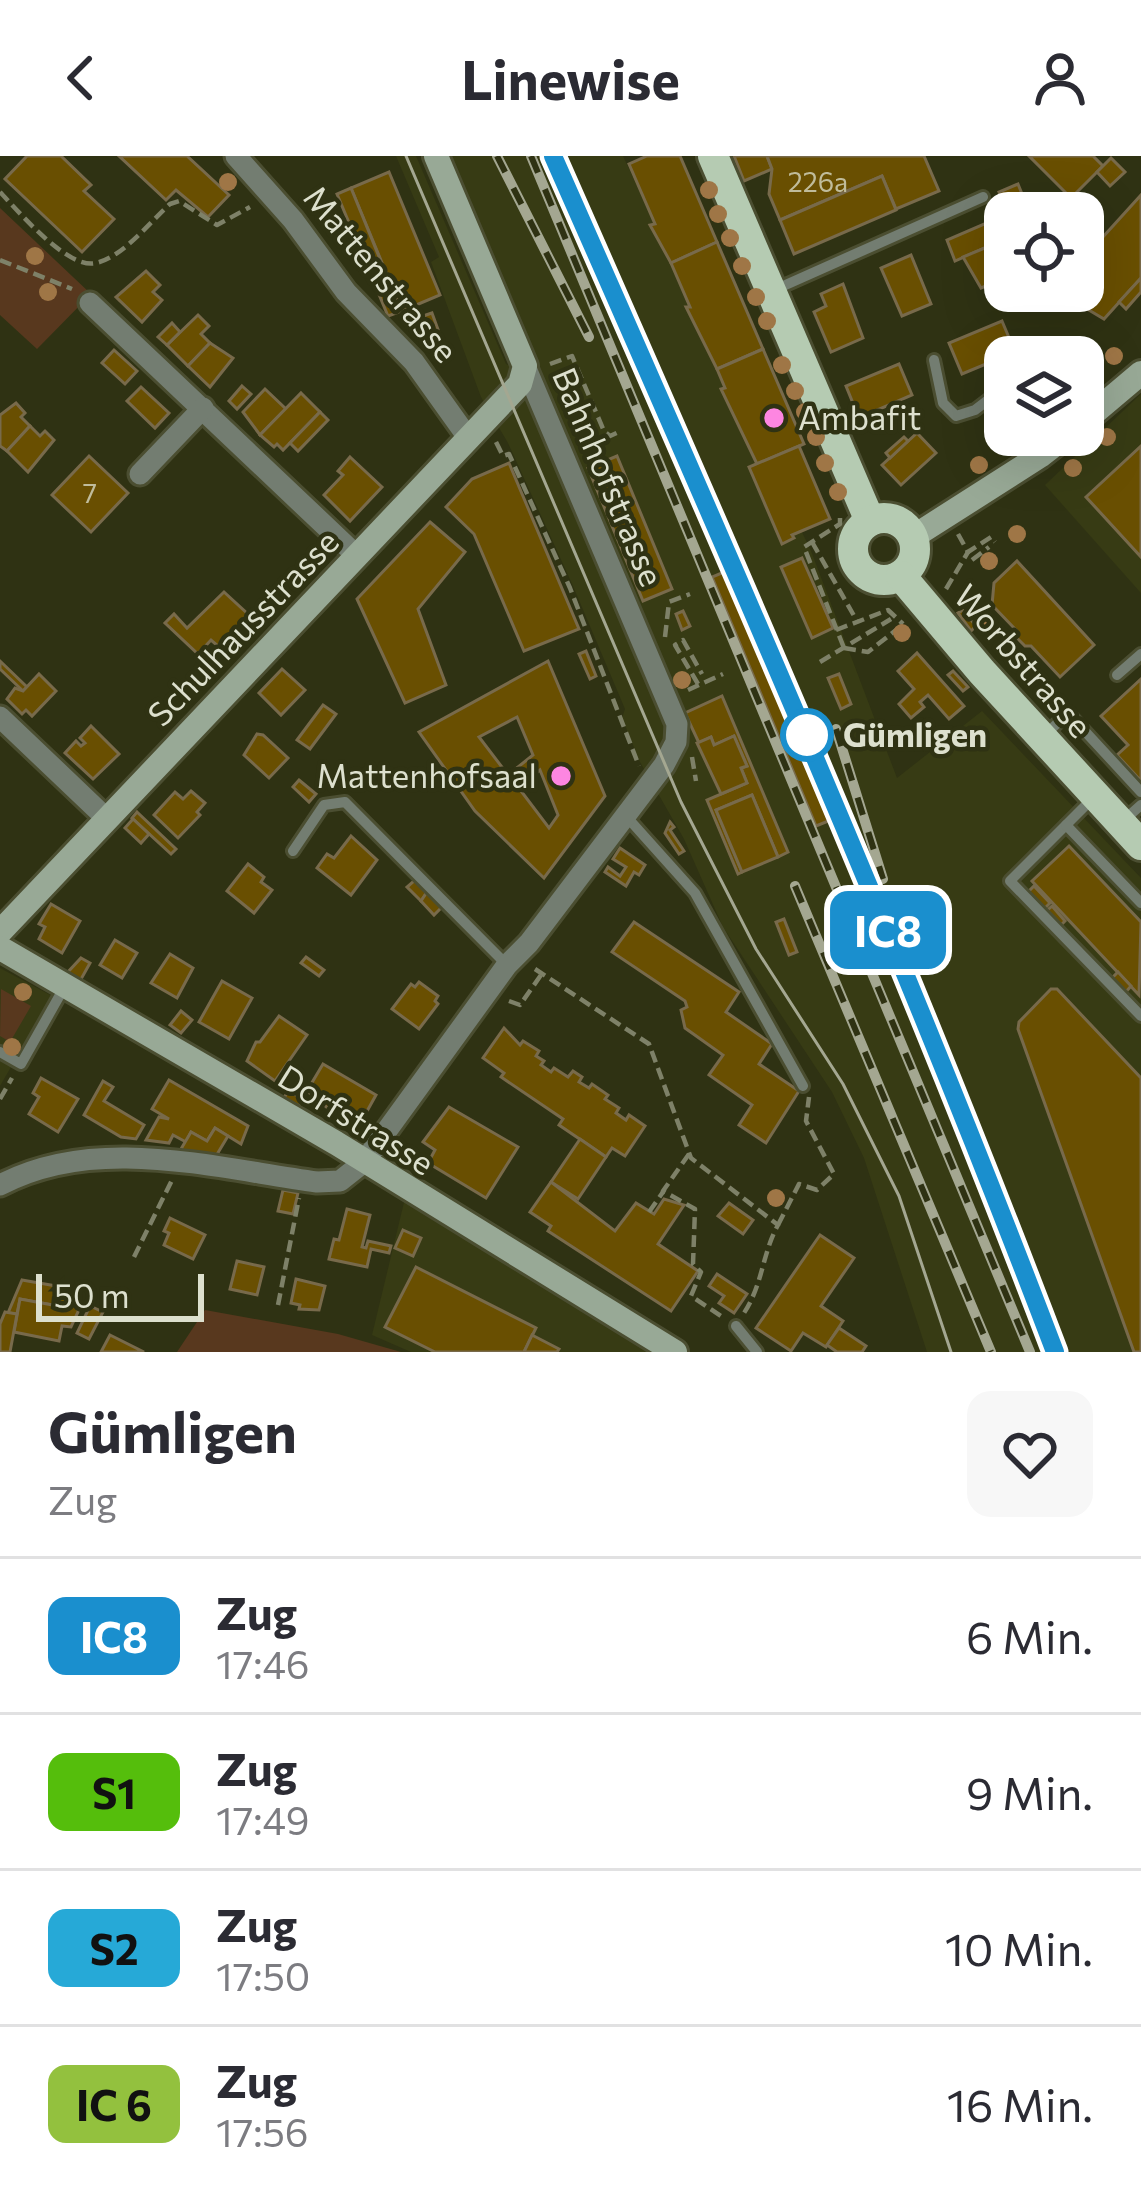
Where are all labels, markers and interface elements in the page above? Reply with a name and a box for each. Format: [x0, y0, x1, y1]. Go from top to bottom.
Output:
icon: back [48, 45, 114, 111]
text: Linewise [461, 45, 680, 111]
icon: person [1027, 45, 1093, 111]
house number: 226a [788, 165, 848, 198]
street label: Mattenstrasse [297, 177, 468, 370]
map controls [984, 192, 1104, 456]
button: locate [984, 192, 1104, 312]
button: layers [984, 336, 1104, 456]
street label: Bahnhofstrasse [545, 361, 674, 592]
place label: Ambafit [798, 396, 921, 437]
marker: Ambafit [761, 405, 787, 431]
house number: 7 [83, 476, 97, 509]
street label: Schulhausstrasse [138, 520, 346, 734]
street label: Worbstrasse [947, 575, 1102, 745]
marker: Gümligen [782, 710, 832, 760]
place label: Gümligen [843, 713, 987, 754]
place label: Mattenhofsaal [316, 754, 537, 795]
marker: Mattenhofsaal [548, 763, 574, 789]
line badge: IC8 [819, 891, 957, 969]
text: IC8 [854, 904, 922, 956]
street label: Dorfstrasse [271, 1055, 442, 1183]
scale bar [36, 1268, 204, 1321]
text: 50 m [54, 1274, 130, 1315]
button: heart [967, 1391, 1093, 1517]
text: Gümligen [48, 1395, 297, 1465]
text: Zug [48, 1475, 117, 1523]
text: Zug [216, 1584, 297, 1639]
text: 6 Min. [966, 1608, 1093, 1663]
text: IC8 [80, 1610, 148, 1662]
text: 17:46 [216, 1639, 310, 1687]
text: Zug [216, 1740, 297, 1795]
text: 9 Min. [966, 1764, 1093, 1819]
text: S1 [92, 1766, 136, 1818]
text: 17:49 [216, 1795, 310, 1843]
text: Zug [216, 1896, 297, 1951]
text: 10 Min. [945, 1920, 1093, 1975]
text: S2 [89, 1922, 139, 1974]
text: 17:50 [216, 1951, 310, 1999]
text: Zug [216, 2052, 297, 2107]
text: 16 Min. [947, 2076, 1093, 2131]
text: IC 6 [76, 2078, 152, 2130]
text: 17:56 [216, 2107, 309, 2155]

